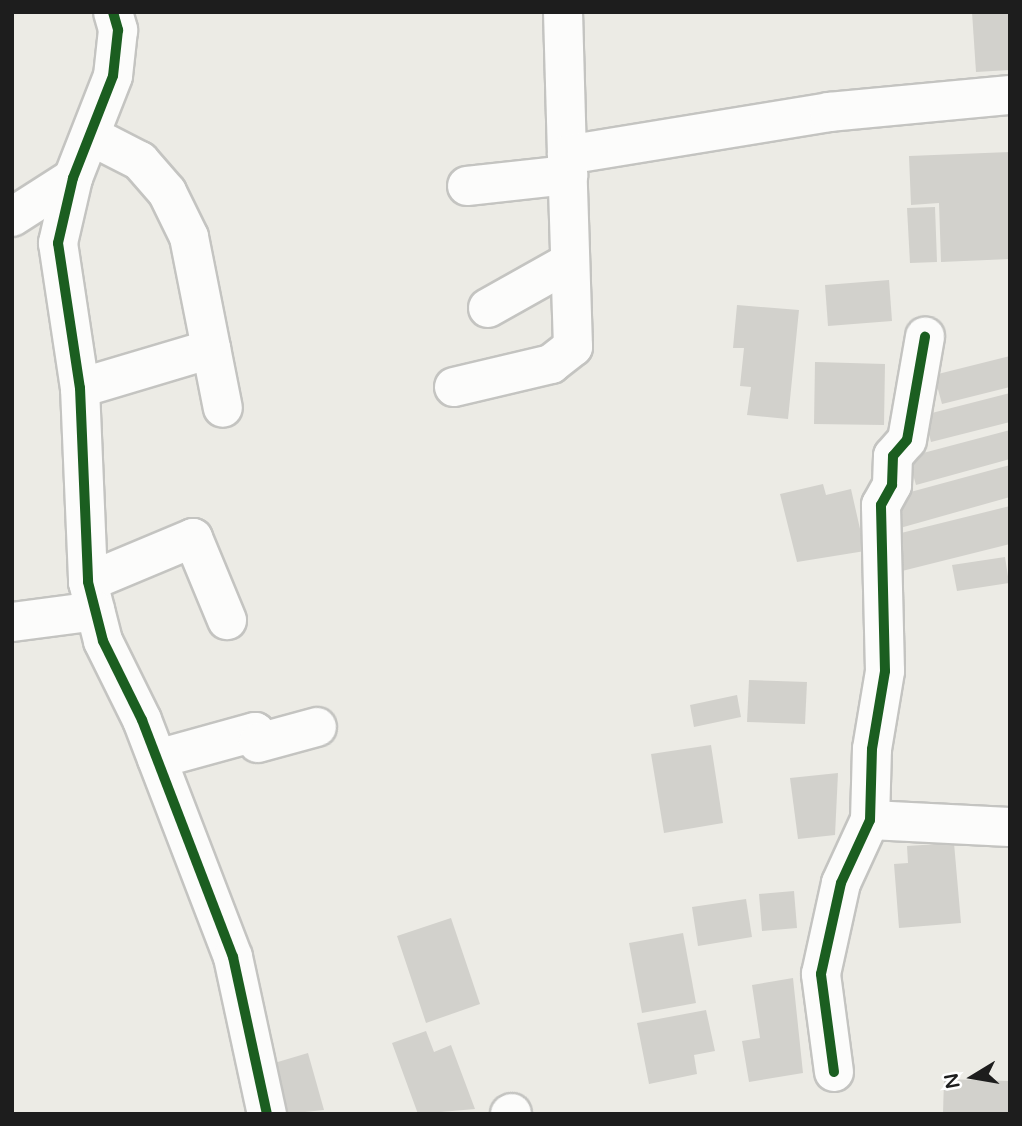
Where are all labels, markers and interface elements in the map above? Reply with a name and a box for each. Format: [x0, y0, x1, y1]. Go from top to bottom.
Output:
north arrow [938, 1042, 1008, 1112]
text: N [940, 1071, 965, 1091]

